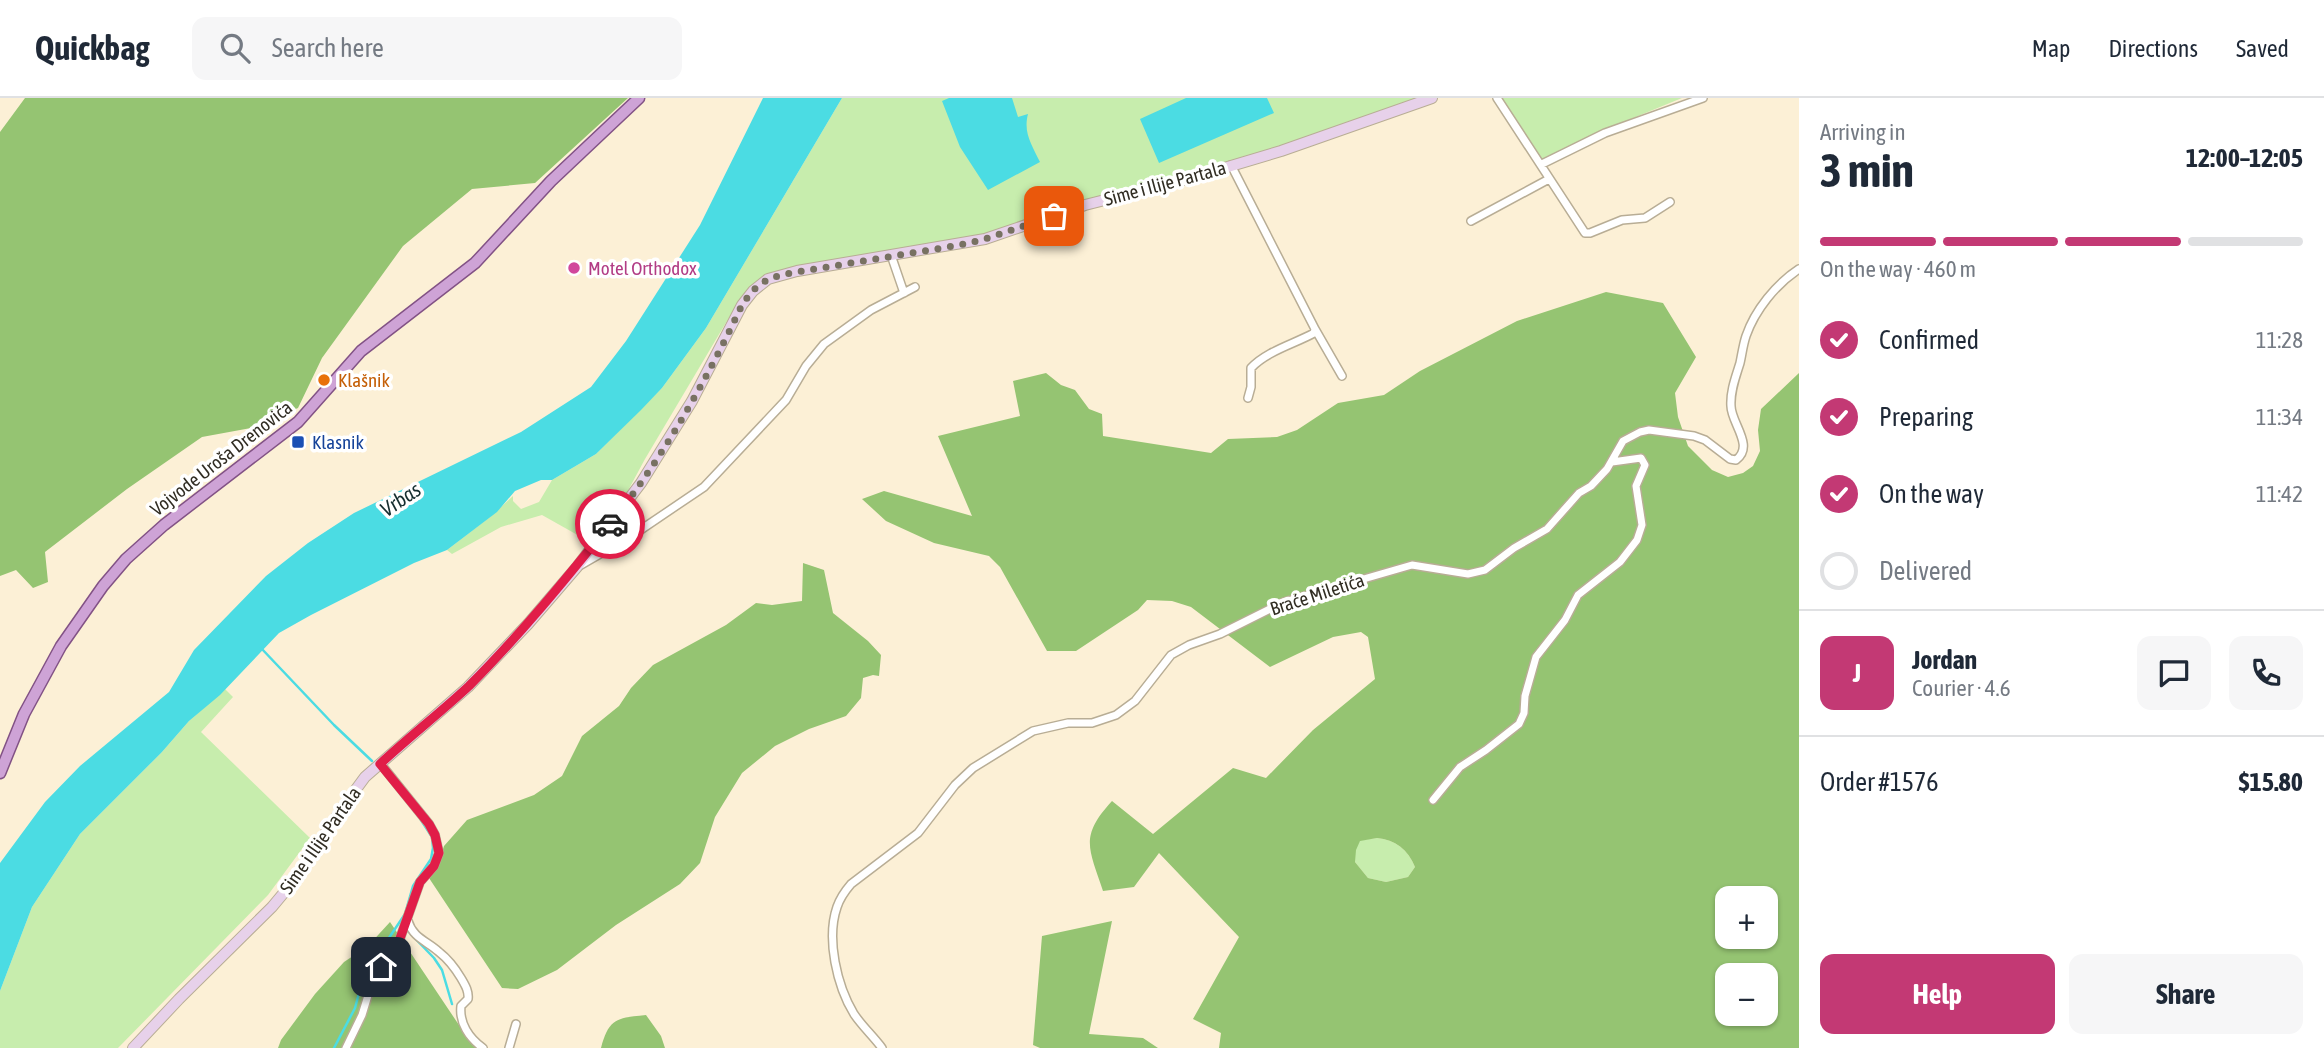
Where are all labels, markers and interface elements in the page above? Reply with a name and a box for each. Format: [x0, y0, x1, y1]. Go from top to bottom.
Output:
search box [192, 17, 682, 80]
text: Quickbag [35, 29, 150, 67]
icon: search [216, 29, 254, 67]
text: Search here [272, 33, 384, 63]
text: Map [2032, 35, 2070, 62]
text: Directions [2108, 35, 2198, 62]
text: Saved [2236, 35, 2289, 62]
text: Arriving in [1820, 119, 1906, 145]
text: 12:00–12:05 [2186, 143, 2303, 173]
text: 3 min [1820, 144, 1914, 197]
street label: Sime i Ilije Partala [1102, 156, 1228, 210]
pin [1024, 186, 1084, 246]
icon: bag [1035, 197, 1073, 235]
text: On the way · 460 m [1820, 256, 1976, 282]
place label: Motel Orthodox [588, 257, 697, 279]
marker: Motel Orthodox [566, 260, 582, 276]
icon: check [1820, 321, 1858, 359]
text: Confirmed [1879, 325, 1979, 355]
text: 11:28 [2256, 327, 2303, 353]
place label: Klašnik [338, 369, 390, 391]
marker: Klašnik [316, 372, 332, 388]
street label: Vojvode Uroša Drenovića [146, 396, 296, 520]
icon: check [1820, 398, 1858, 436]
text: Preparing [1879, 402, 1973, 432]
text: 11:34 [2256, 404, 2303, 430]
place label: Klasnik [312, 431, 364, 453]
marker: Klasnik [290, 434, 306, 450]
icon: check [1820, 475, 1858, 513]
water label: Vrbas [375, 477, 425, 521]
text: On the way [1879, 479, 1984, 509]
text: 11:42 [2256, 481, 2303, 507]
courier [575, 489, 645, 559]
icon: car [591, 505, 629, 543]
text: Delivered [1879, 556, 1972, 586]
street label: Braće Miletića [1267, 568, 1367, 620]
button: chat [2137, 636, 2211, 710]
button: phone [2229, 636, 2303, 710]
text: Jordan [1912, 645, 1977, 675]
text: J [1853, 658, 1861, 688]
text: Courier · 4.6 [1912, 675, 2011, 701]
text: Order #1576 [1820, 767, 1939, 797]
text: $15.80 [2239, 767, 2303, 797]
street label: Sime i Ilije Partala [275, 782, 365, 898]
map controls [1715, 886, 1778, 1026]
button: + [1715, 886, 1778, 949]
pin [351, 937, 411, 997]
icon: home [362, 948, 400, 986]
button: Help [1820, 954, 2055, 1034]
button: Share [2069, 954, 2303, 1034]
button: − [1715, 963, 1778, 1026]

